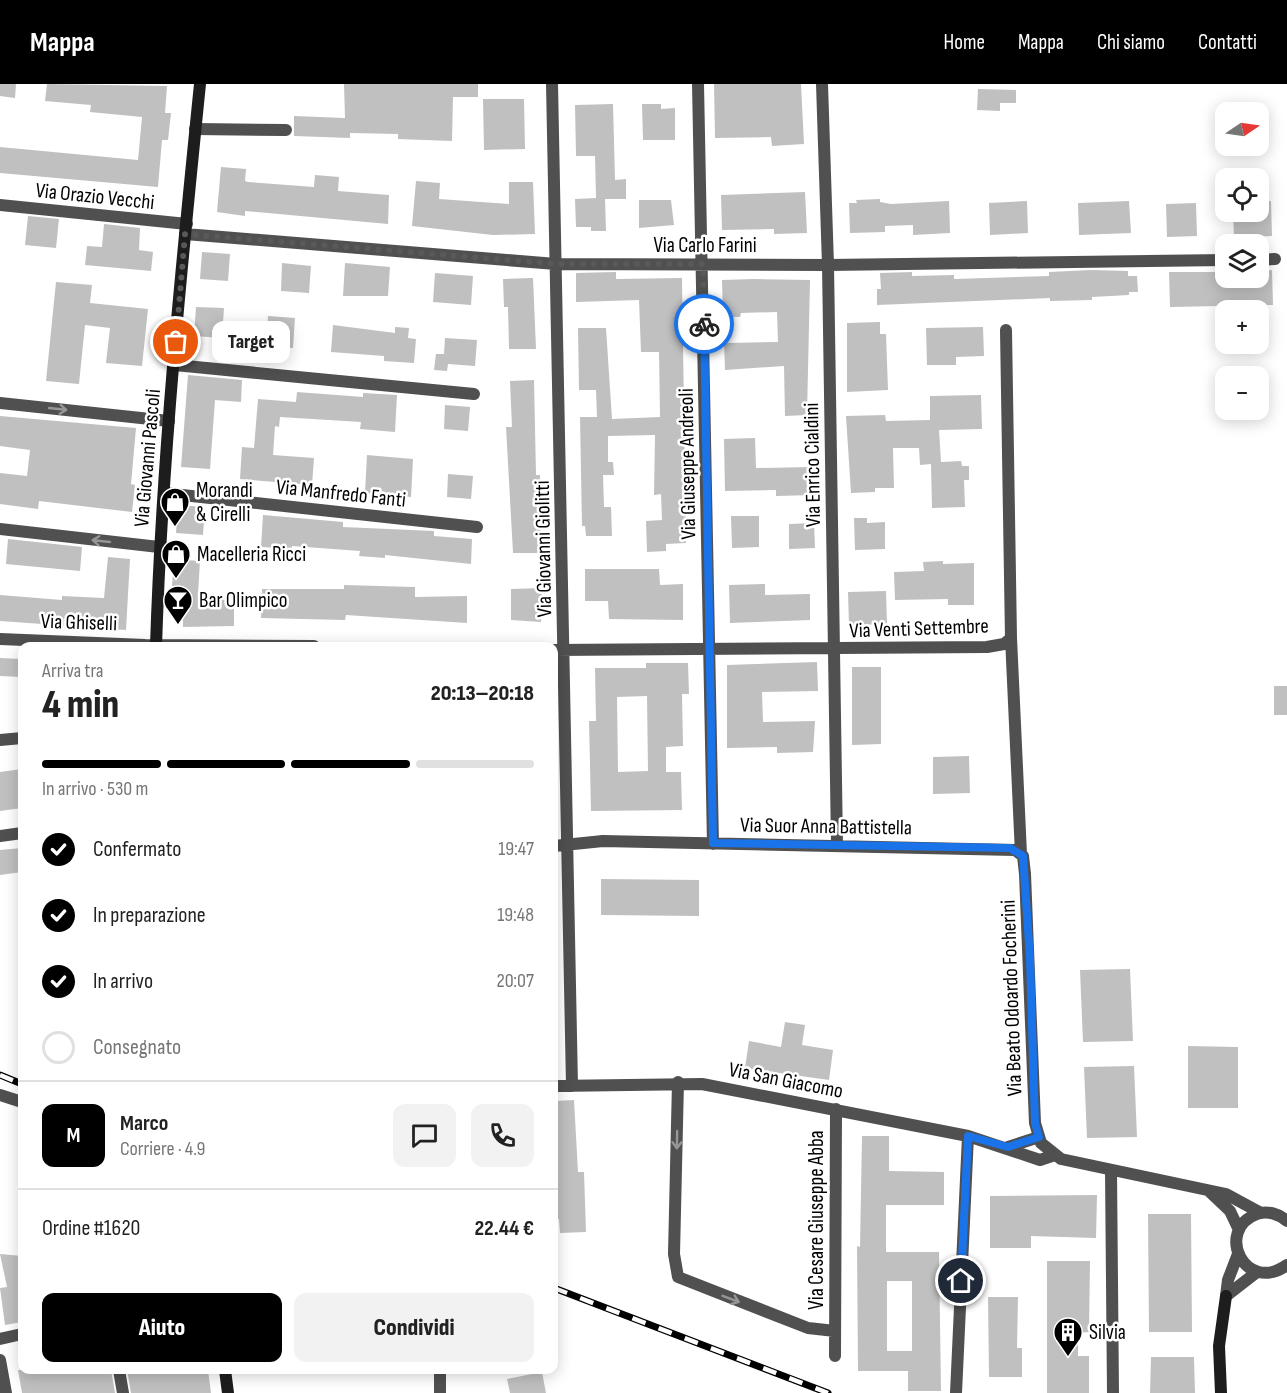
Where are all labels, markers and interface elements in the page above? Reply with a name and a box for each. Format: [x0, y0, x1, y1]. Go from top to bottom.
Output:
text: Mappa [30, 26, 95, 59]
text: Home [944, 30, 985, 55]
text: Mappa [1018, 30, 1064, 55]
text: Chi siamo [1097, 30, 1165, 55]
text: Contatti [1198, 30, 1257, 55]
north arrow [1215, 102, 1269, 156]
map controls [1215, 102, 1269, 420]
button: locate [1215, 168, 1269, 222]
street label: Via Orazio Vecchi [34, 178, 156, 215]
street label: Via Carlo Farini [653, 233, 757, 258]
button: layers [1215, 234, 1269, 288]
courier [674, 294, 734, 354]
button: + [1215, 300, 1269, 354]
icon: bike [688, 308, 721, 341]
pin [150, 316, 201, 367]
callout: Target [212, 321, 290, 363]
icon: bag [159, 325, 192, 358]
text: Target [228, 330, 274, 354]
button: − [1215, 366, 1269, 420]
street label: Via Giovanni Pascoli [129, 388, 166, 528]
street label: Via Giuseppe Andreoli [674, 388, 701, 540]
street label: Via Enrico Cialdini [799, 403, 826, 527]
one-way arrow [48, 404, 68, 415]
street label: Via Manfredo Fanti [275, 474, 407, 513]
place label: Morandi & Cirelli [196, 478, 253, 527]
street label: Via Giovanni Giolitti [530, 480, 557, 618]
shop icon: Morandi & Cirelli [159, 486, 191, 528]
one-way arrow [92, 535, 112, 546]
shop icon: Macelleria Ricci [160, 538, 192, 580]
place label: Macelleria Ricci [197, 542, 306, 567]
bar icon: Bar Olimpico [162, 584, 194, 626]
place label: Bar Olimpico [199, 588, 288, 613]
street label: Via Ghiselli [40, 609, 118, 636]
street label: Via Venti Settembre [849, 614, 989, 643]
text: Arriva tra [42, 659, 104, 683]
text: 20:13–20:18 [431, 680, 534, 707]
text: 4 min [42, 682, 119, 729]
text: In arrivo · 530 m [42, 777, 148, 801]
street label: Via Suor Anna Battistella [740, 813, 912, 840]
icon: check [42, 833, 75, 866]
text: Confermato [93, 836, 181, 863]
text: 19:47 [498, 837, 534, 861]
icon: check [42, 899, 75, 932]
street label: Via Beato Odoardo Focherini [996, 899, 1027, 1097]
text: In preparazione [93, 902, 206, 929]
text: 19:48 [497, 903, 534, 927]
icon: check [42, 965, 75, 998]
text: In arrivo [93, 968, 153, 995]
text: 20:07 [496, 969, 534, 993]
text: Consegnato [93, 1034, 181, 1061]
street label: Via San Giacomo [727, 1057, 845, 1104]
button: chat [393, 1104, 456, 1167]
button: phone [471, 1104, 534, 1167]
text: Marco [120, 1110, 168, 1137]
text: M [67, 1122, 80, 1149]
one-way arrow [671, 1130, 682, 1150]
street label: Via Cesare Giuseppe Abba [804, 1130, 829, 1310]
text: Corriere · 4.9 [120, 1137, 205, 1161]
text: Ordine #1620 [42, 1215, 140, 1242]
text: 22.44 € [474, 1215, 534, 1242]
pin [935, 1255, 986, 1306]
icon: home [944, 1264, 977, 1297]
button: Aiuto [42, 1293, 282, 1362]
button: Condividi [294, 1293, 534, 1362]
one-way arrow [722, 1294, 740, 1305]
building icon: Silvia [1052, 1316, 1084, 1358]
place label: Silvia [1089, 1320, 1126, 1345]

